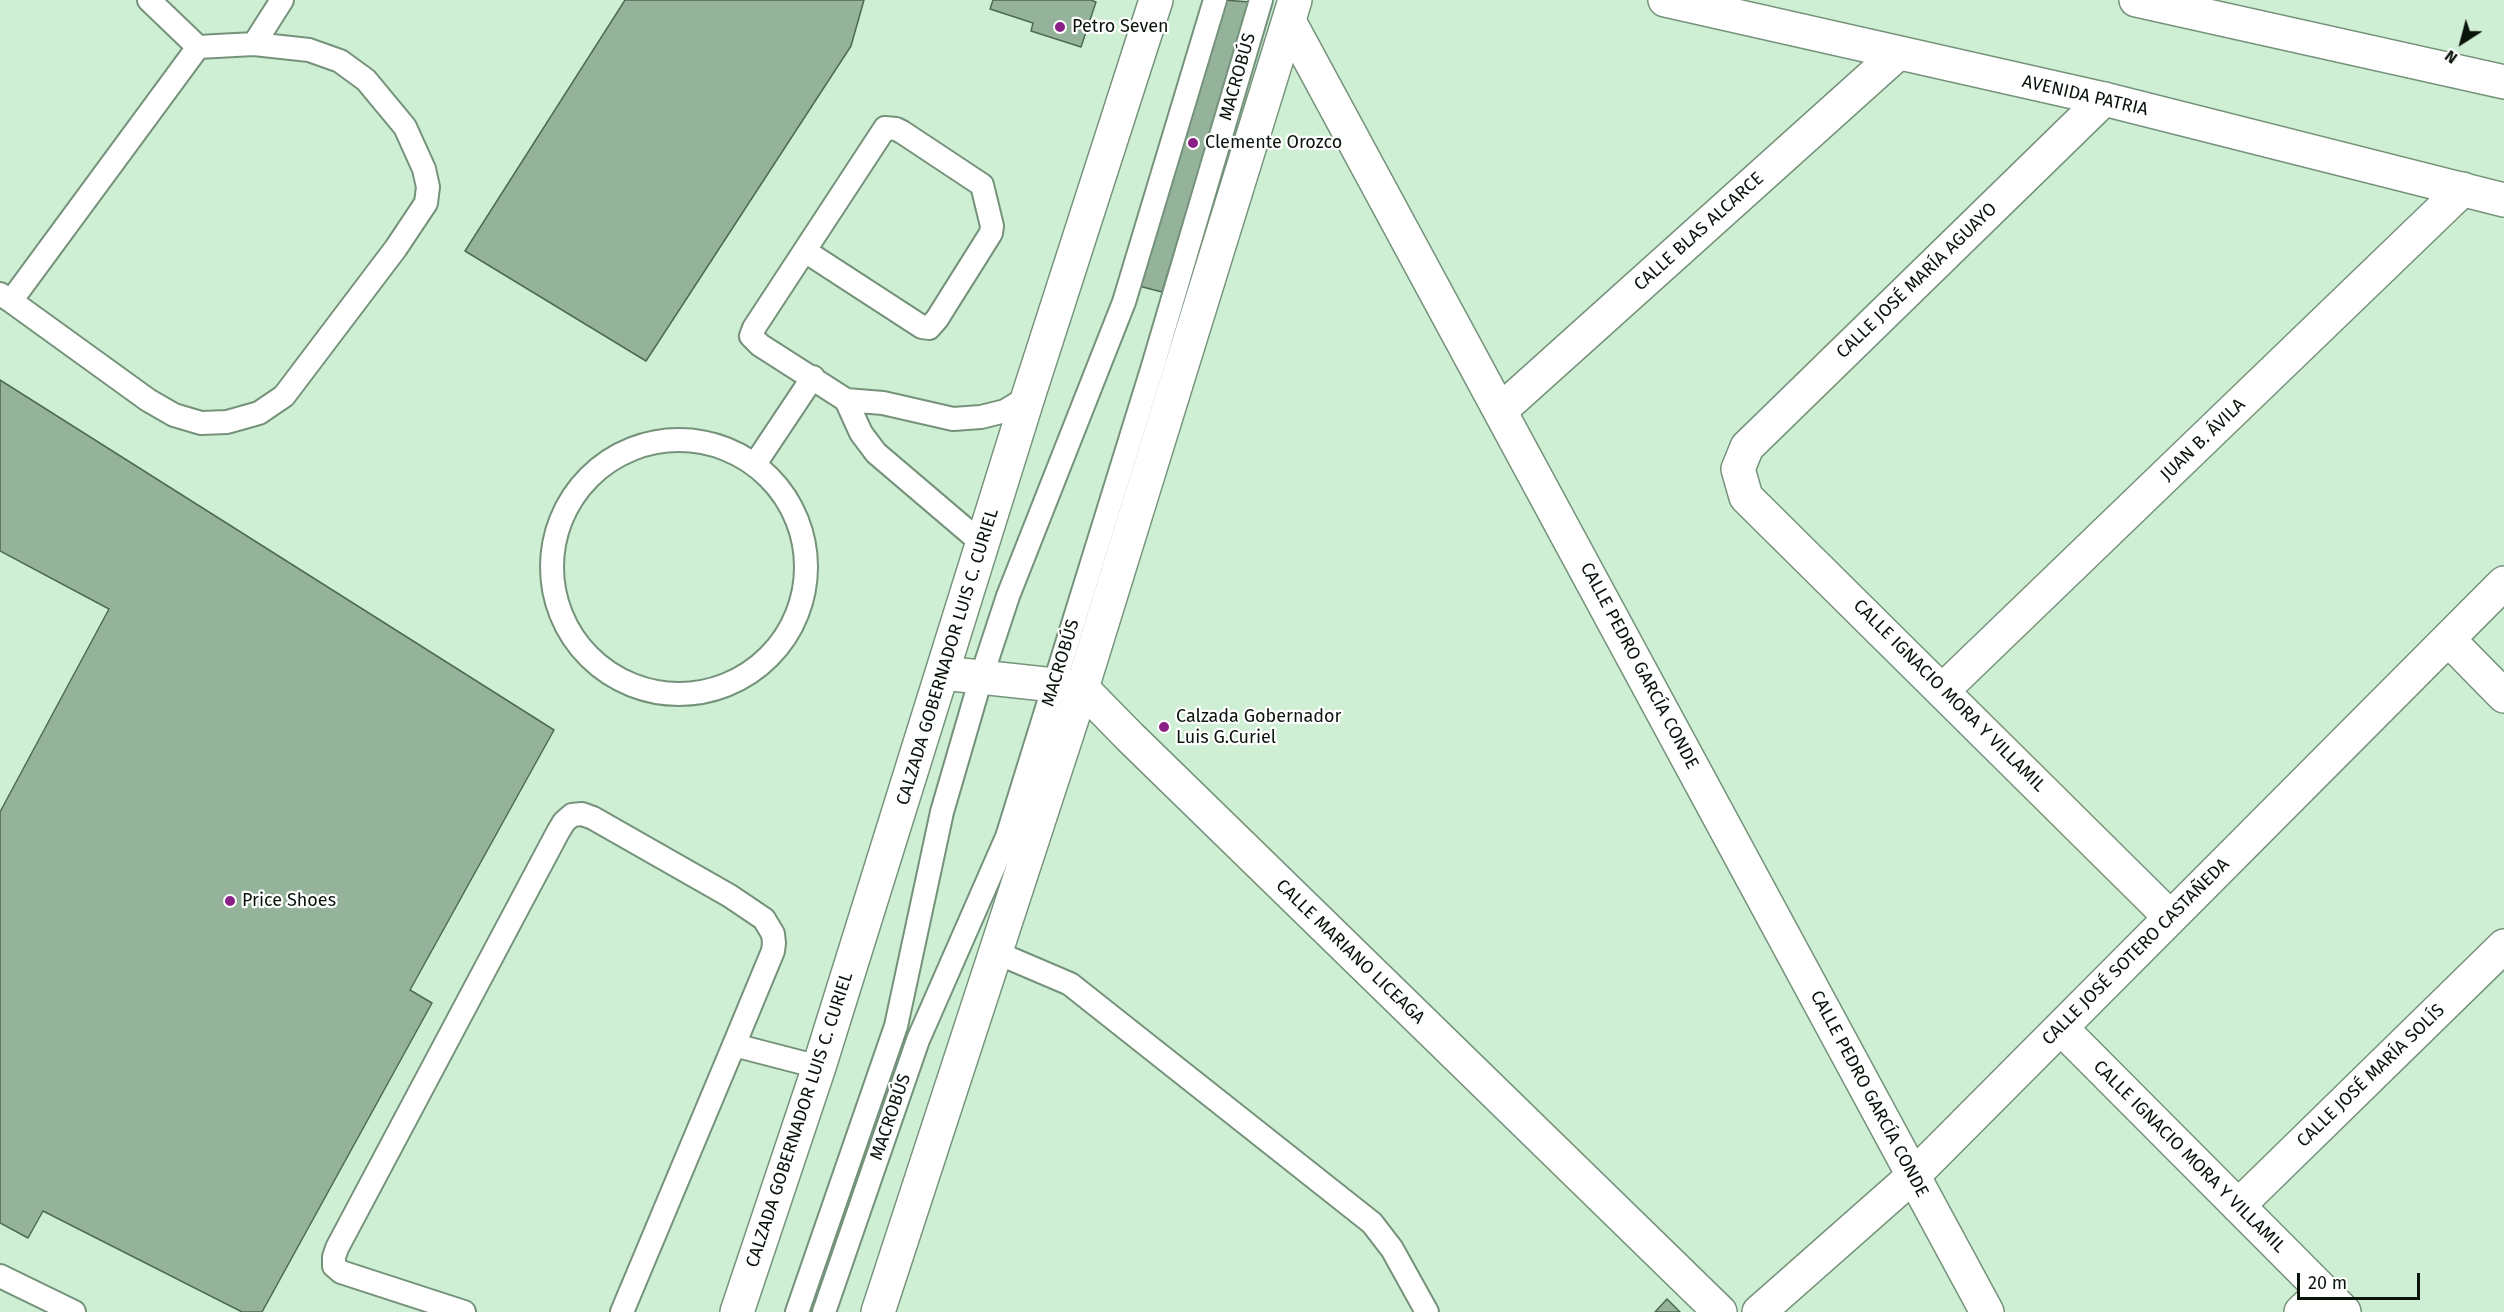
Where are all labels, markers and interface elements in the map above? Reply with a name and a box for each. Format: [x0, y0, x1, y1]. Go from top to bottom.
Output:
north arrow [2432, 12, 2492, 72]
place label: Petro Seven [1072, 16, 1169, 38]
marker: Petro Seven [1053, 20, 1067, 34]
street label: MACROBÚS [1215, 31, 1261, 123]
text: N [2441, 46, 2461, 68]
street label: AVENIDA PATRIA [2020, 71, 2150, 121]
place label: Clemente Orozco [1205, 132, 1342, 154]
marker: Clemente Orozco [1186, 136, 1200, 150]
street label: CALLE BLAS ALCARCE [1630, 168, 1768, 296]
street label: CALLE JOSÉ MARÍA AGUAYO [1832, 199, 2002, 363]
street label: JUAN B. ÁVILA [2156, 394, 2250, 486]
street label: CALZADA GOBERNADOR LUIS C. CURIEL [892, 506, 1004, 808]
street label: CALLE PEDRO GARCÍA CONDE [1575, 559, 1703, 773]
street label: CALLE IGNACIO MORA Y VILLAMIL [1848, 595, 2050, 797]
street label: MACROBÚS [1038, 617, 1084, 709]
place label: Calzada Gobernador Luis G.Curiel [1176, 706, 1342, 748]
marker: Calzada Gobernador Luis G.Curiel [1157, 720, 1171, 734]
street label: CALLE JOSÉ SOTERO CASTAÑEDA [2038, 854, 2234, 1050]
street label: CALLE MARIANO LICEAGA [1271, 875, 1429, 1029]
place label: Price Shoes [242, 890, 336, 912]
marker: Price Shoes [223, 894, 237, 908]
street label: CALZADA GOBERNADOR LUIS C. CURIEL [742, 970, 858, 1270]
street label: CALLE PEDRO GARCÍA CONDE [1805, 987, 1933, 1201]
street label: CALLE JOSÉ MARÍA SOLÍS [2293, 1000, 2449, 1152]
street label: CALLE IGNACIO MORA Y VILLAMIL [2088, 1056, 2290, 1258]
street label: MACROBÚS [866, 1071, 916, 1163]
scale bar [2300, 1261, 2423, 1299]
text: 20 m [2308, 1272, 2347, 1294]

